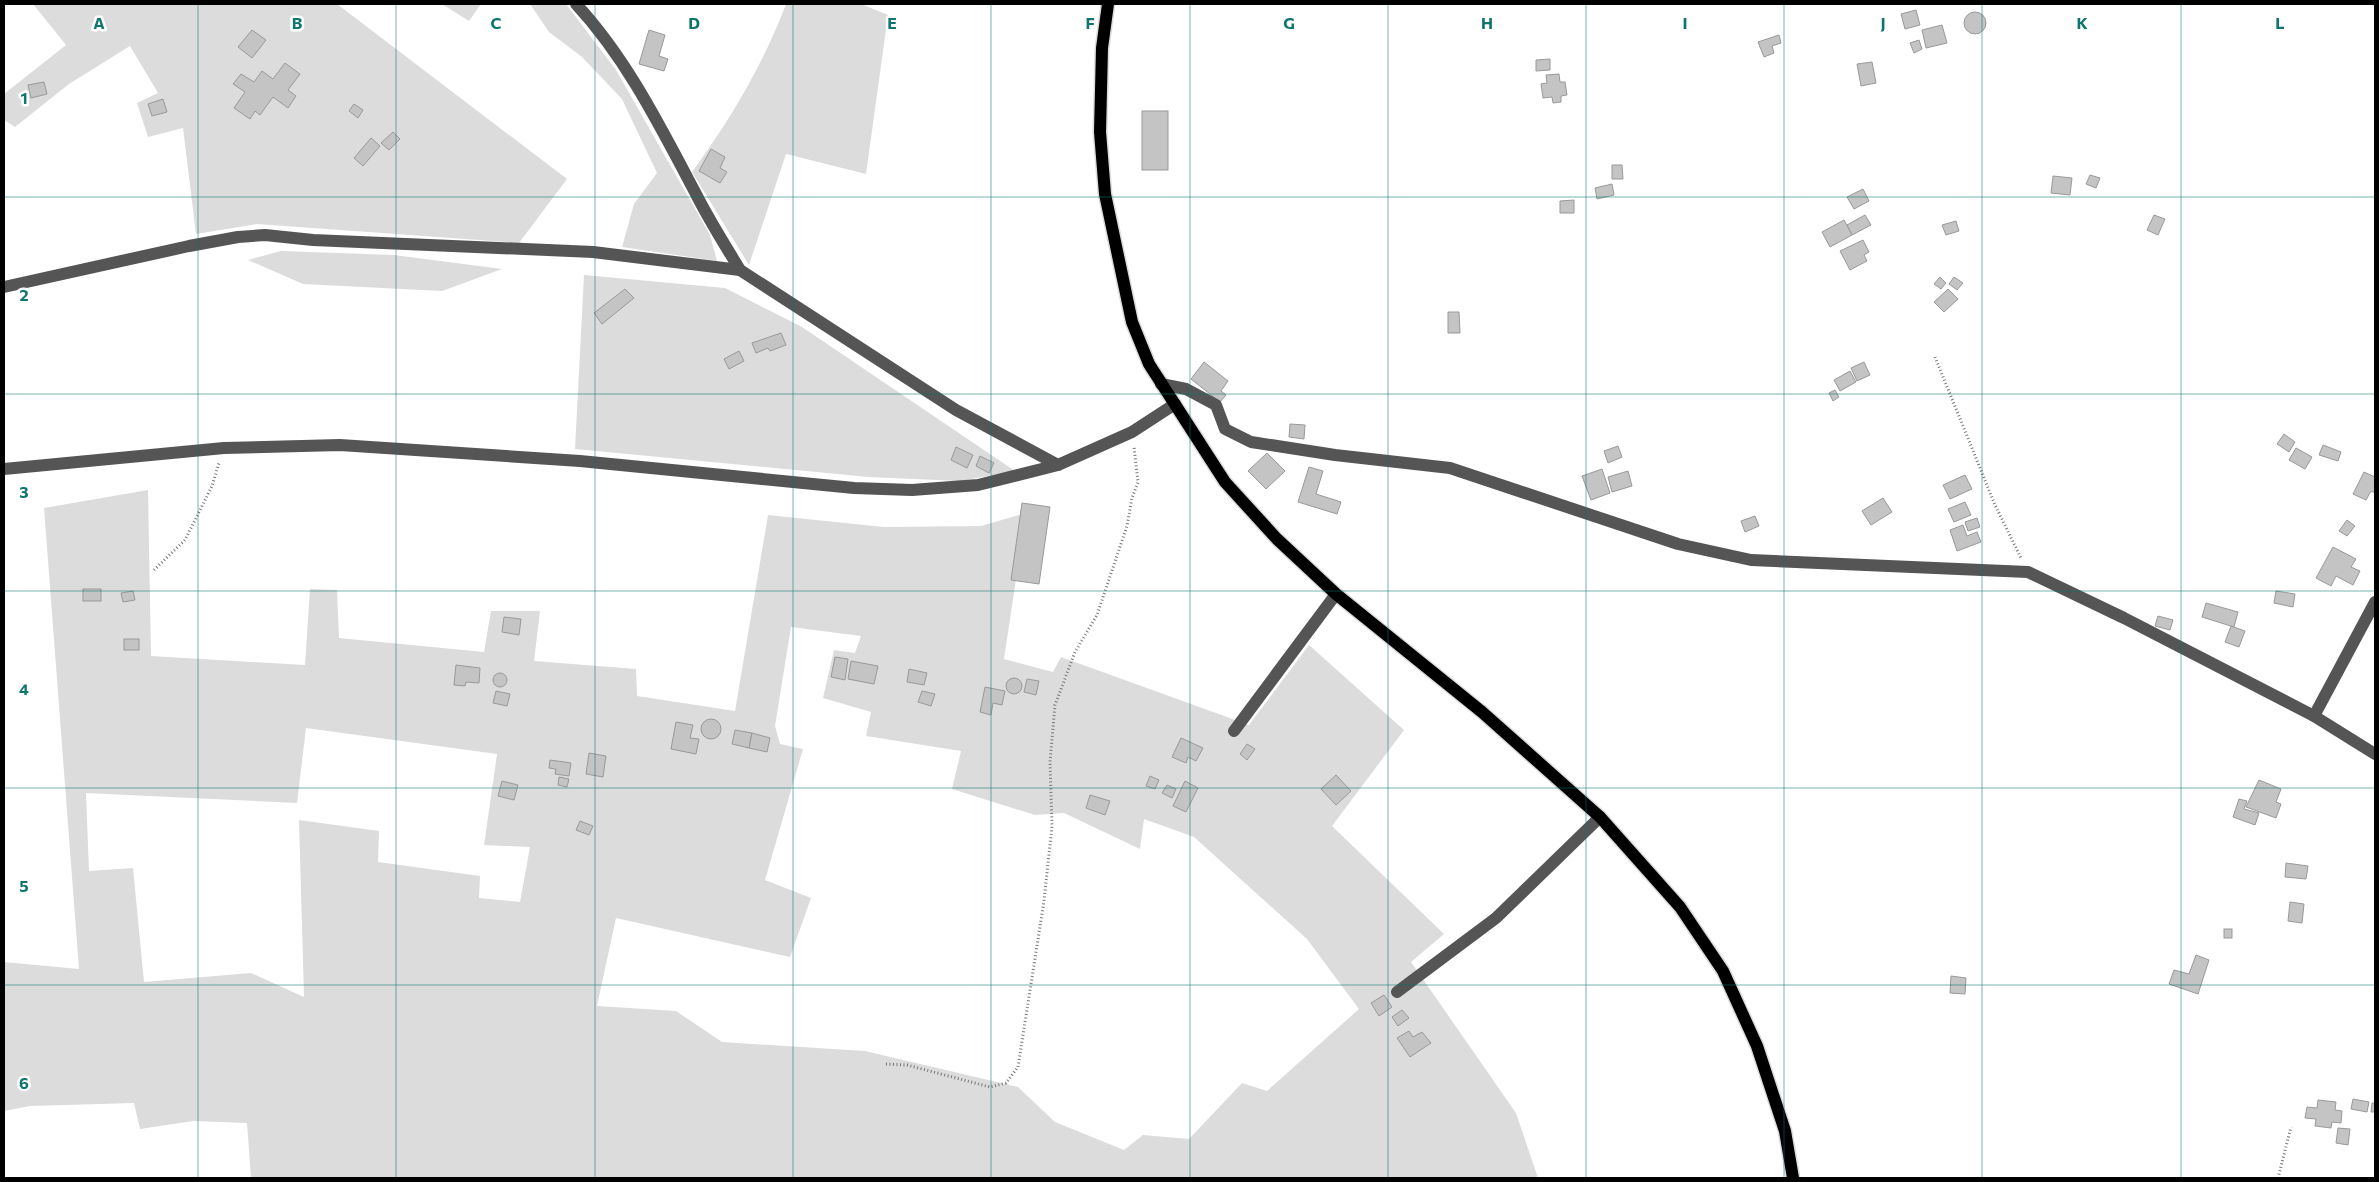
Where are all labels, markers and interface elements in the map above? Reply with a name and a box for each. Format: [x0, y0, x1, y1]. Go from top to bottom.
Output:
text: A [93, 13, 105, 32]
text: B [292, 13, 303, 32]
text: C [491, 13, 502, 32]
text: D [688, 13, 700, 32]
text: E [887, 13, 897, 32]
text: F [1085, 13, 1095, 32]
text: G [1283, 13, 1295, 32]
text: H [1481, 13, 1493, 32]
text: I [1682, 13, 1688, 32]
text: J [1880, 13, 1886, 32]
text: K [2076, 13, 2088, 32]
text: L [2275, 13, 2285, 32]
text: 1 [20, 88, 28, 107]
text: 2 [19, 285, 29, 304]
text: 3 [19, 482, 29, 501]
text: 4 [19, 679, 29, 698]
text: 5 [19, 876, 29, 895]
text: 6 [19, 1073, 29, 1092]

